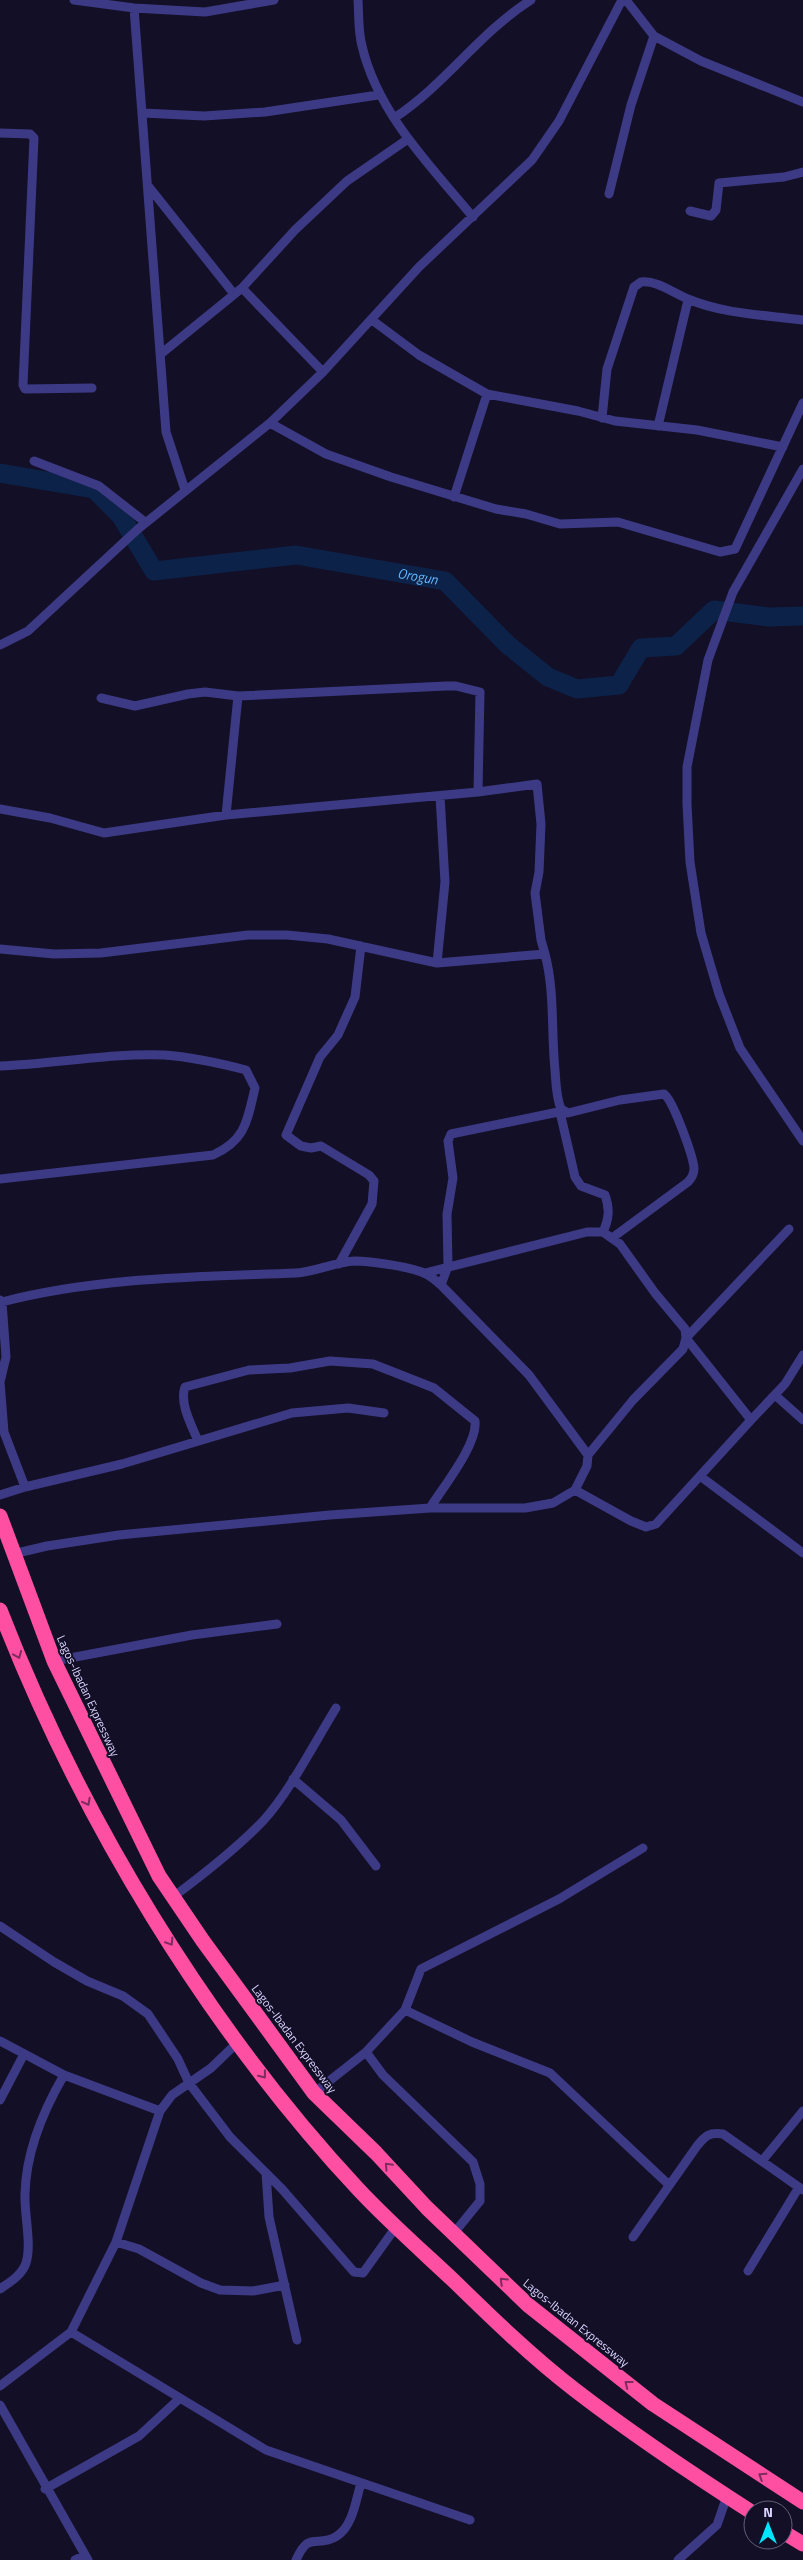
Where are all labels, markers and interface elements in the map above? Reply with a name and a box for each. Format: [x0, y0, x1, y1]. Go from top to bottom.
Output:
water label: Orogun [396, 562, 440, 590]
street label: Lagos-Ibadan Expressway [52, 1632, 125, 1760]
one-way arrow [12, 1650, 22, 1659]
one-way arrow [81, 1797, 91, 1806]
one-way arrow [164, 1936, 173, 1945]
street label: Lagos-Ibadan Expressway [247, 1980, 342, 2097]
one-way arrow [258, 2069, 266, 2078]
one-way arrow [385, 2162, 394, 2171]
street label: Lagos-Ibadan Expressway [519, 2274, 634, 2372]
one-way arrow [500, 2278, 509, 2287]
one-way arrow [625, 2382, 634, 2390]
one-way arrow [758, 2473, 768, 2482]
north arrow [743, 2500, 793, 2550]
text: N [763, 2501, 773, 2522]

